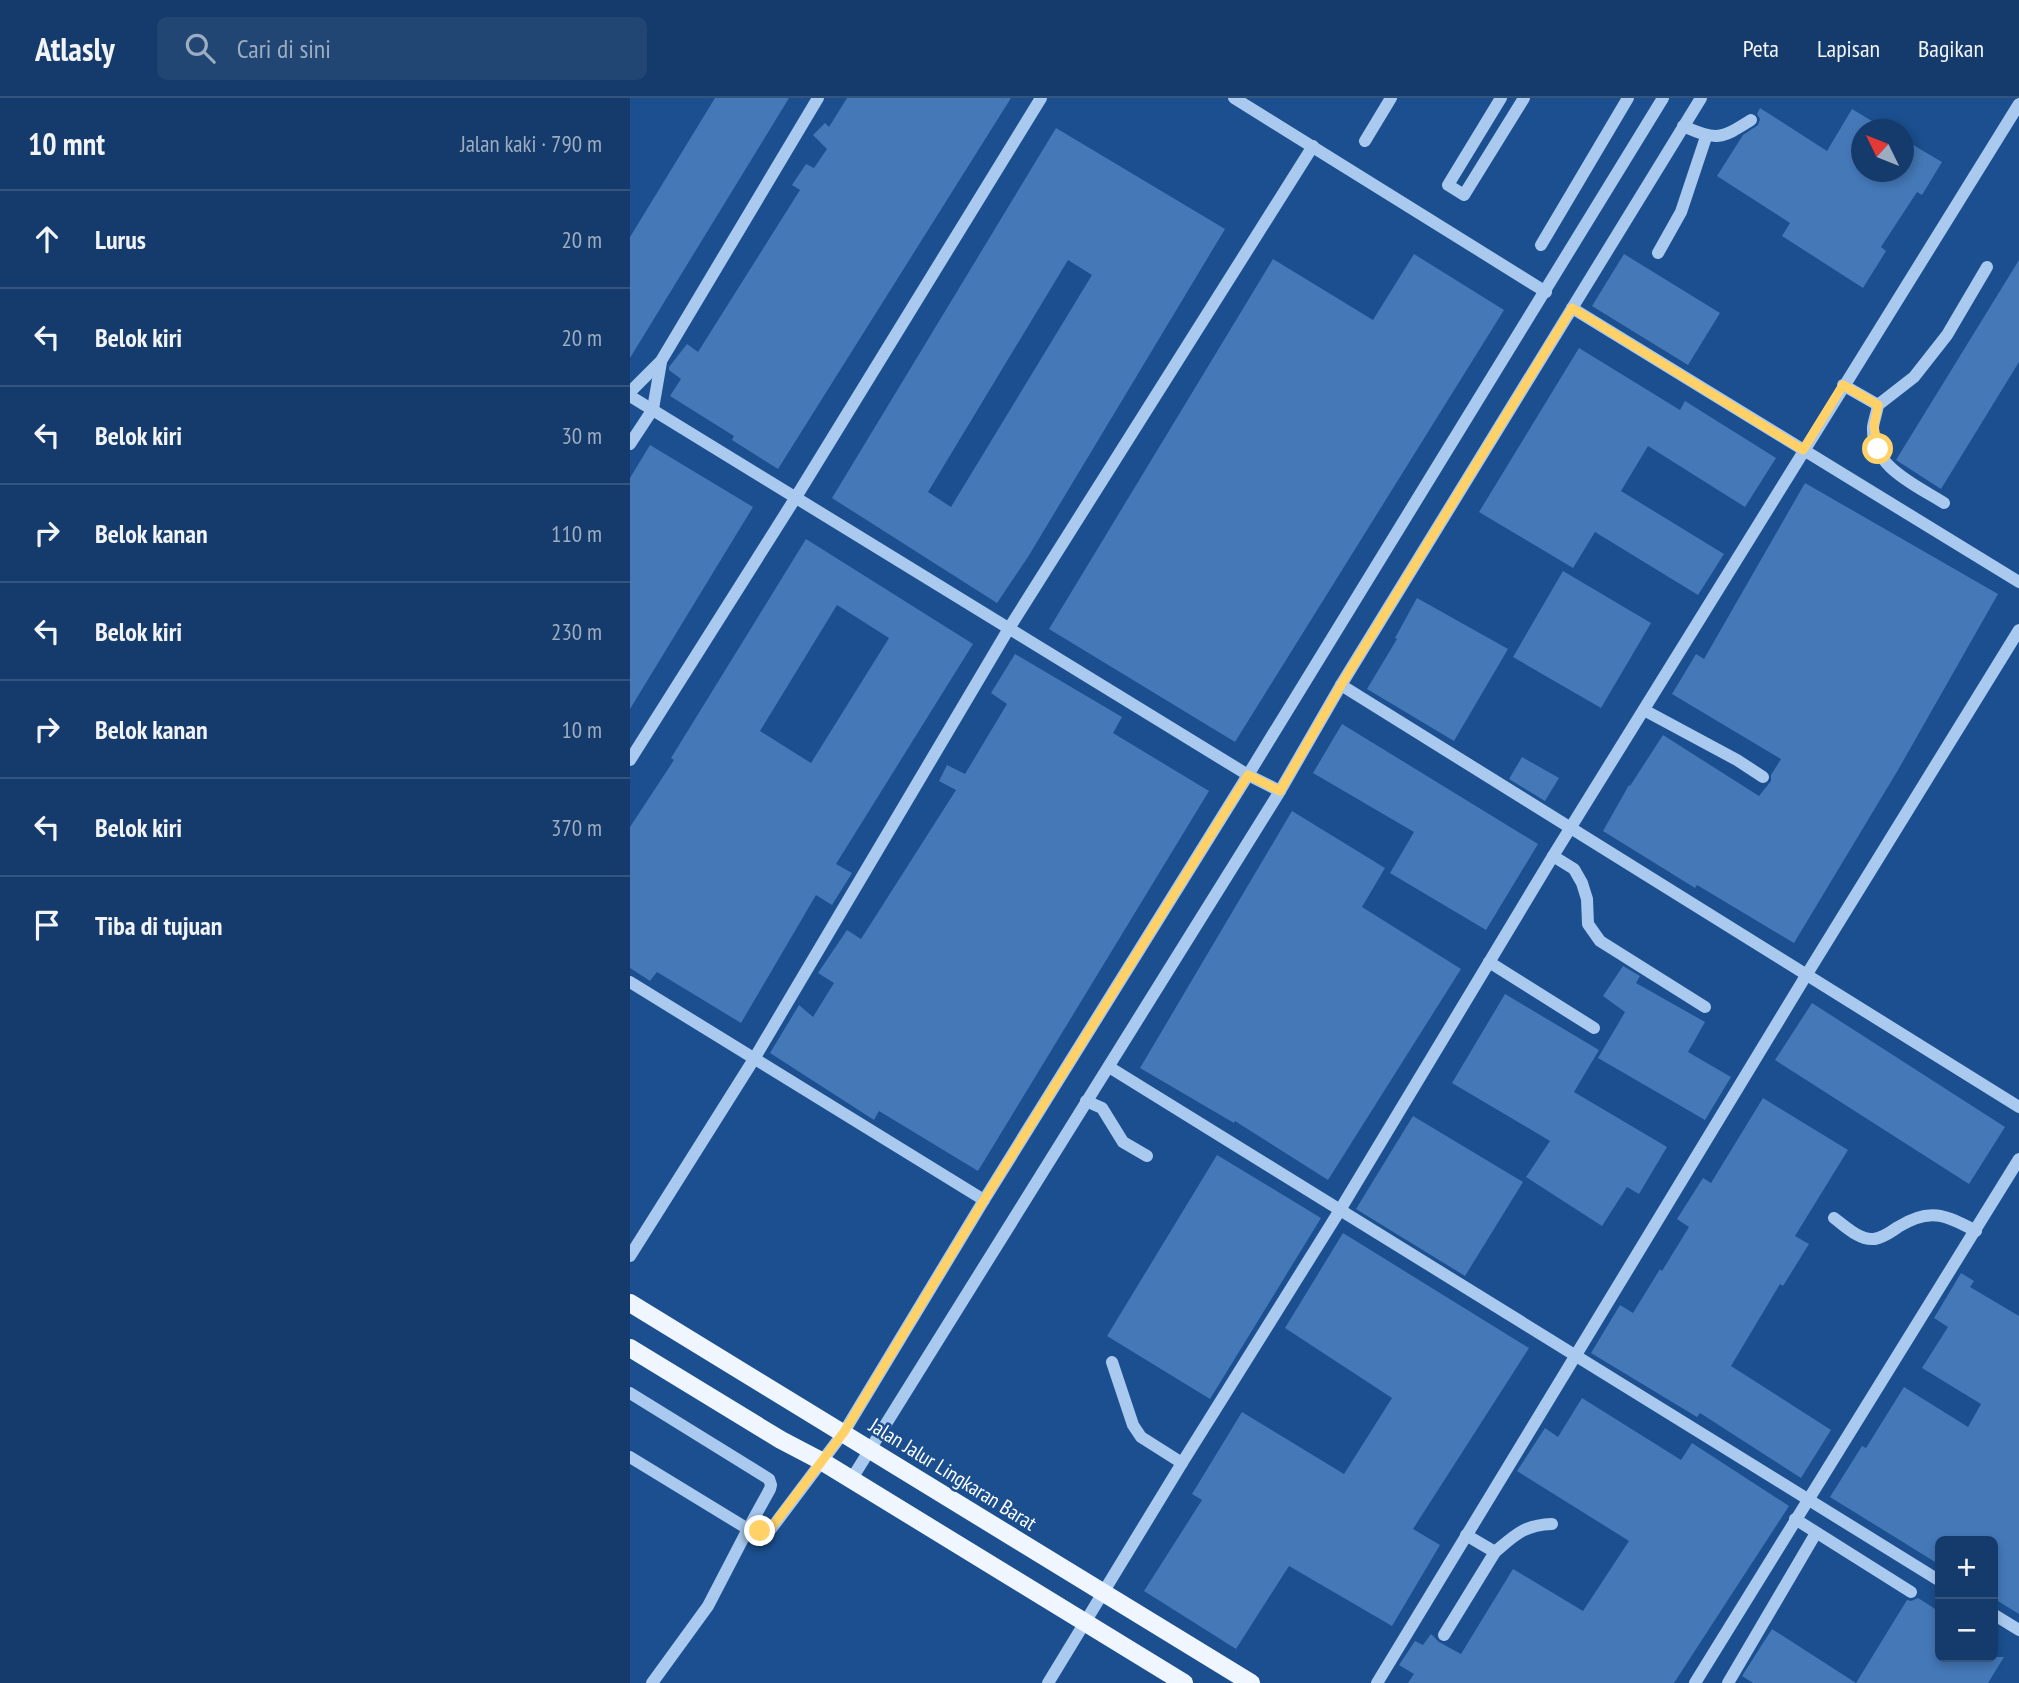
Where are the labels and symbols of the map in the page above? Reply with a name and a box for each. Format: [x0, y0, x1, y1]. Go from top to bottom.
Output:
north arrow [1851, 119, 1914, 182]
route start [1862, 433, 1893, 464]
street label: Jalan Jalur Lingkaran Barat [863, 1411, 1042, 1537]
route end [744, 1515, 775, 1546]

